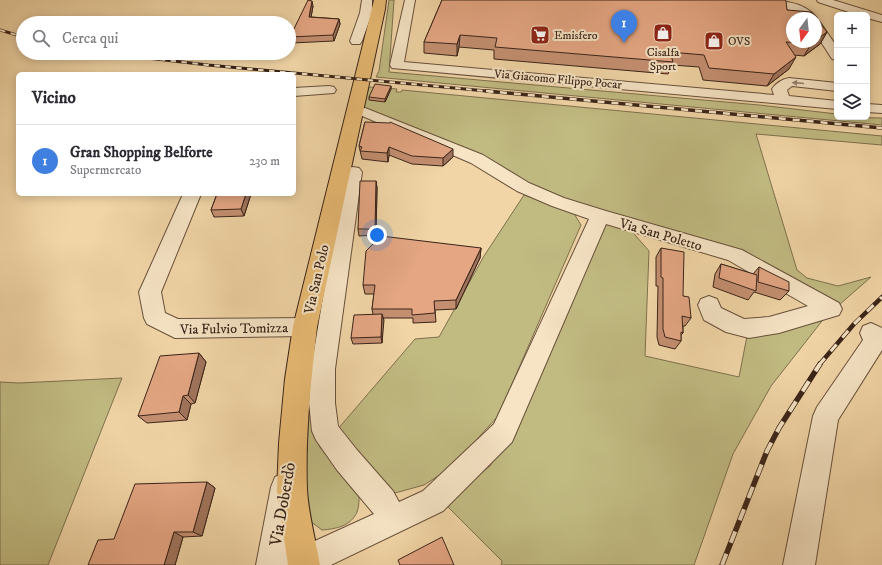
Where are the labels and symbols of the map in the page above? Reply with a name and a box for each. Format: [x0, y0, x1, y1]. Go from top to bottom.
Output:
pin: 1 [611, 10, 637, 43]
north arrow [786, 12, 822, 48]
shop icon: Cisalfa Sport [652, 22, 674, 44]
supermarket icon: Emisfero [529, 24, 551, 46]
place label: Emisfero [554, 28, 598, 43]
shop icon: OVS [703, 30, 725, 52]
place label: OVS [728, 34, 750, 49]
place label: Cisalfa Sport [647, 45, 680, 74]
street label: Via Giacomo Filippo Pocar [492, 66, 623, 93]
one-way arrow [792, 80, 804, 86]
street label: Via San Poletto [616, 214, 704, 255]
your location [367, 225, 387, 245]
street label: Via San Polo [300, 243, 334, 317]
street label: Via Fulvio Tomizza [179, 319, 288, 339]
street label: Via Doberdò [265, 460, 301, 549]

